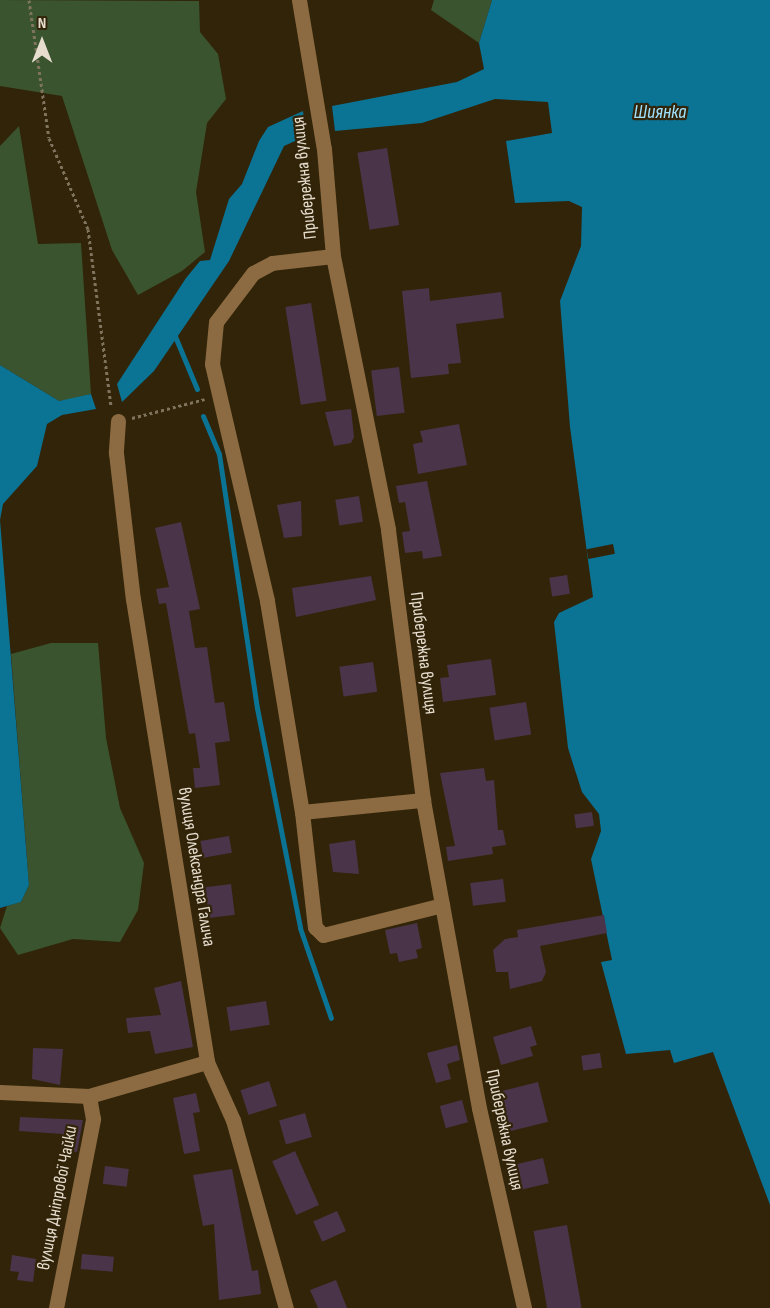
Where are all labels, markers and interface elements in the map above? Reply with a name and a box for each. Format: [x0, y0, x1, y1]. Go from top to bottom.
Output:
north arrow [12, 12, 72, 72]
text: N [38, 14, 46, 33]
water label: Шиянка [634, 100, 686, 124]
street label: Прибережна вулиця [288, 116, 322, 240]
street label: Прибережна вулиця [405, 591, 441, 715]
street label: вулиця Олександра Галича [173, 786, 219, 948]
street label: Прибережна вулиця [481, 1067, 527, 1193]
street label: вулиця Дніпрової Чайки [33, 1124, 83, 1272]

